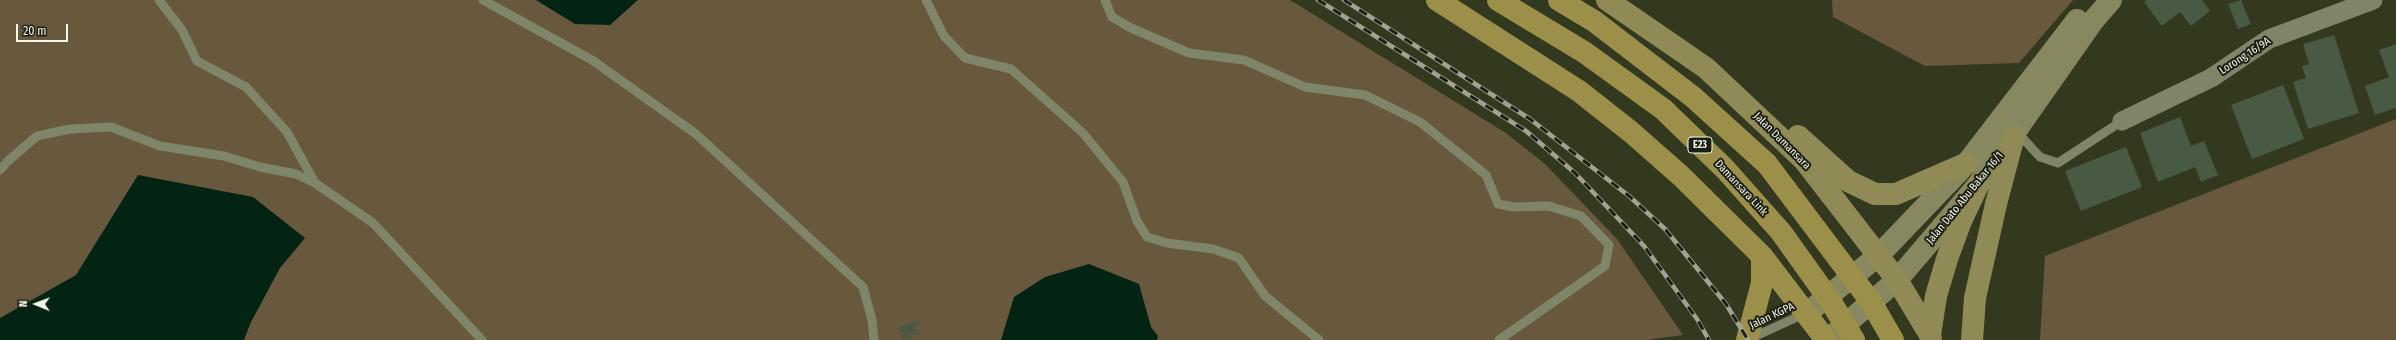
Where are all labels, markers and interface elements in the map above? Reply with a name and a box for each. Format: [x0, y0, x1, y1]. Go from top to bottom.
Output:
scale bar [18, 16, 70, 42]
text: 20 m [23, 24, 47, 38]
street label: Lorong 16/9A [2217, 35, 2273, 77]
street label: Jalan Damansara [1751, 110, 1813, 172]
road number: E23 [1688, 137, 1712, 153]
street label: Jalan Dato Abu Bakar 16/1 [1924, 149, 2006, 247]
street label: Damansara Link [1712, 157, 1770, 219]
north arrow [16, 284, 56, 324]
text: N [17, 300, 30, 307]
street label: Jalan KGPA [1748, 300, 1796, 332]

